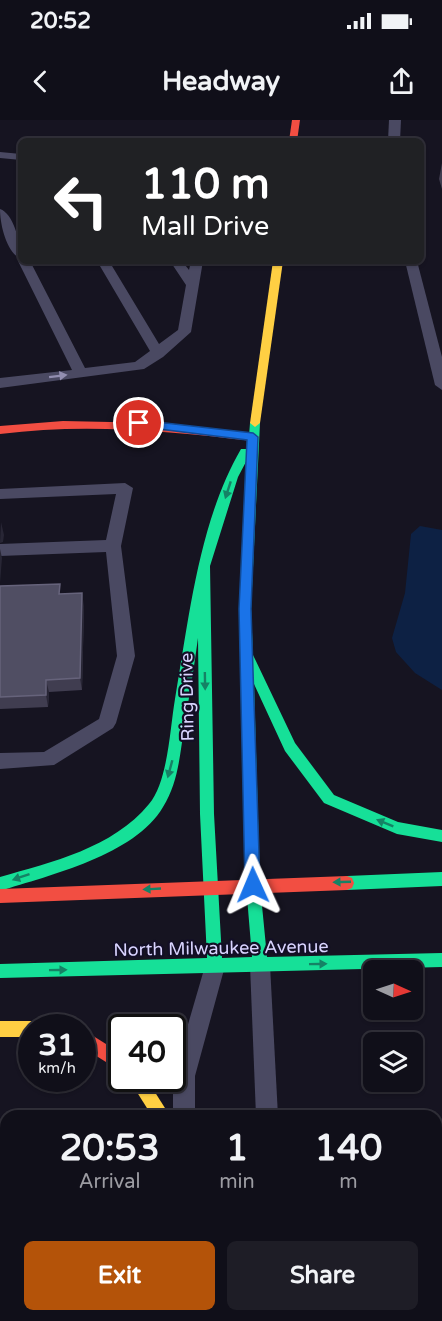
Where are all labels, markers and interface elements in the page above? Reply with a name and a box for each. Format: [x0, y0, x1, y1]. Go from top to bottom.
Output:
text: 20:52 [30, 8, 91, 34]
icon: back [24, 65, 57, 98]
text: Headway [162, 65, 280, 98]
icon: share [385, 65, 418, 98]
text: 110 m [141, 159, 270, 210]
icon: left [42, 162, 120, 240]
text: Mall Drive [141, 210, 269, 243]
one-way arrow [49, 371, 68, 380]
pin [113, 397, 164, 448]
icon: arrive [122, 406, 155, 439]
one-way arrow [223, 481, 232, 499]
street label: Ring Drive [175, 652, 199, 742]
one-way arrow [200, 672, 210, 691]
one-way arrow [164, 760, 174, 778]
one-way arrow [376, 818, 394, 827]
position arrow [221, 853, 285, 917]
one-way arrow [12, 873, 30, 883]
one-way arrow [332, 878, 351, 887]
one-way arrow [143, 885, 162, 894]
street label: North Milwaukee Avenue [113, 935, 329, 961]
one-way arrow [309, 959, 328, 969]
north arrow [363, 960, 423, 1020]
map controls [363, 960, 423, 1092]
one-way arrow [49, 965, 68, 974]
speed limit sign: 40 [108, 1014, 186, 1092]
text: 31 [38, 1027, 76, 1064]
button: layers [363, 1032, 423, 1092]
text: km/h [38, 1059, 76, 1077]
text: 20:53 [60, 1127, 160, 1170]
text: 1 [226, 1127, 248, 1170]
text: 140 [314, 1127, 382, 1170]
text: Arrival [79, 1170, 141, 1194]
text: min [219, 1170, 255, 1194]
text: m [339, 1170, 358, 1194]
button: Exit [24, 1241, 215, 1310]
button: Share [227, 1241, 418, 1310]

